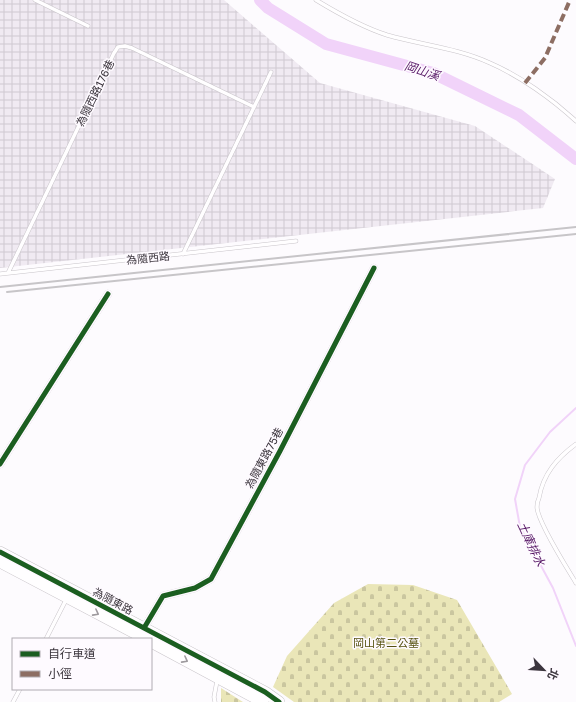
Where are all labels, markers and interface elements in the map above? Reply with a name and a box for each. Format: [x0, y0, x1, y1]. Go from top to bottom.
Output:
street label: 為隨西路176巷 [73, 57, 116, 128]
water label: 岡山溪 [403, 58, 443, 84]
street label: 為隨西路 [125, 249, 171, 266]
street label: 為隨東路75巷 [242, 425, 285, 490]
water label: 土庫排水 [515, 519, 549, 570]
street label: 為隨東路 [91, 584, 136, 617]
one-way arrow [92, 608, 99, 615]
park label: 岡山第二公墓 [353, 636, 419, 649]
legend [12, 638, 152, 690]
text: 自行車道 [48, 646, 96, 661]
north arrow [524, 650, 564, 690]
one-way arrow [181, 655, 189, 663]
text: 小徑 [48, 666, 72, 681]
text: 北 [545, 667, 562, 682]

